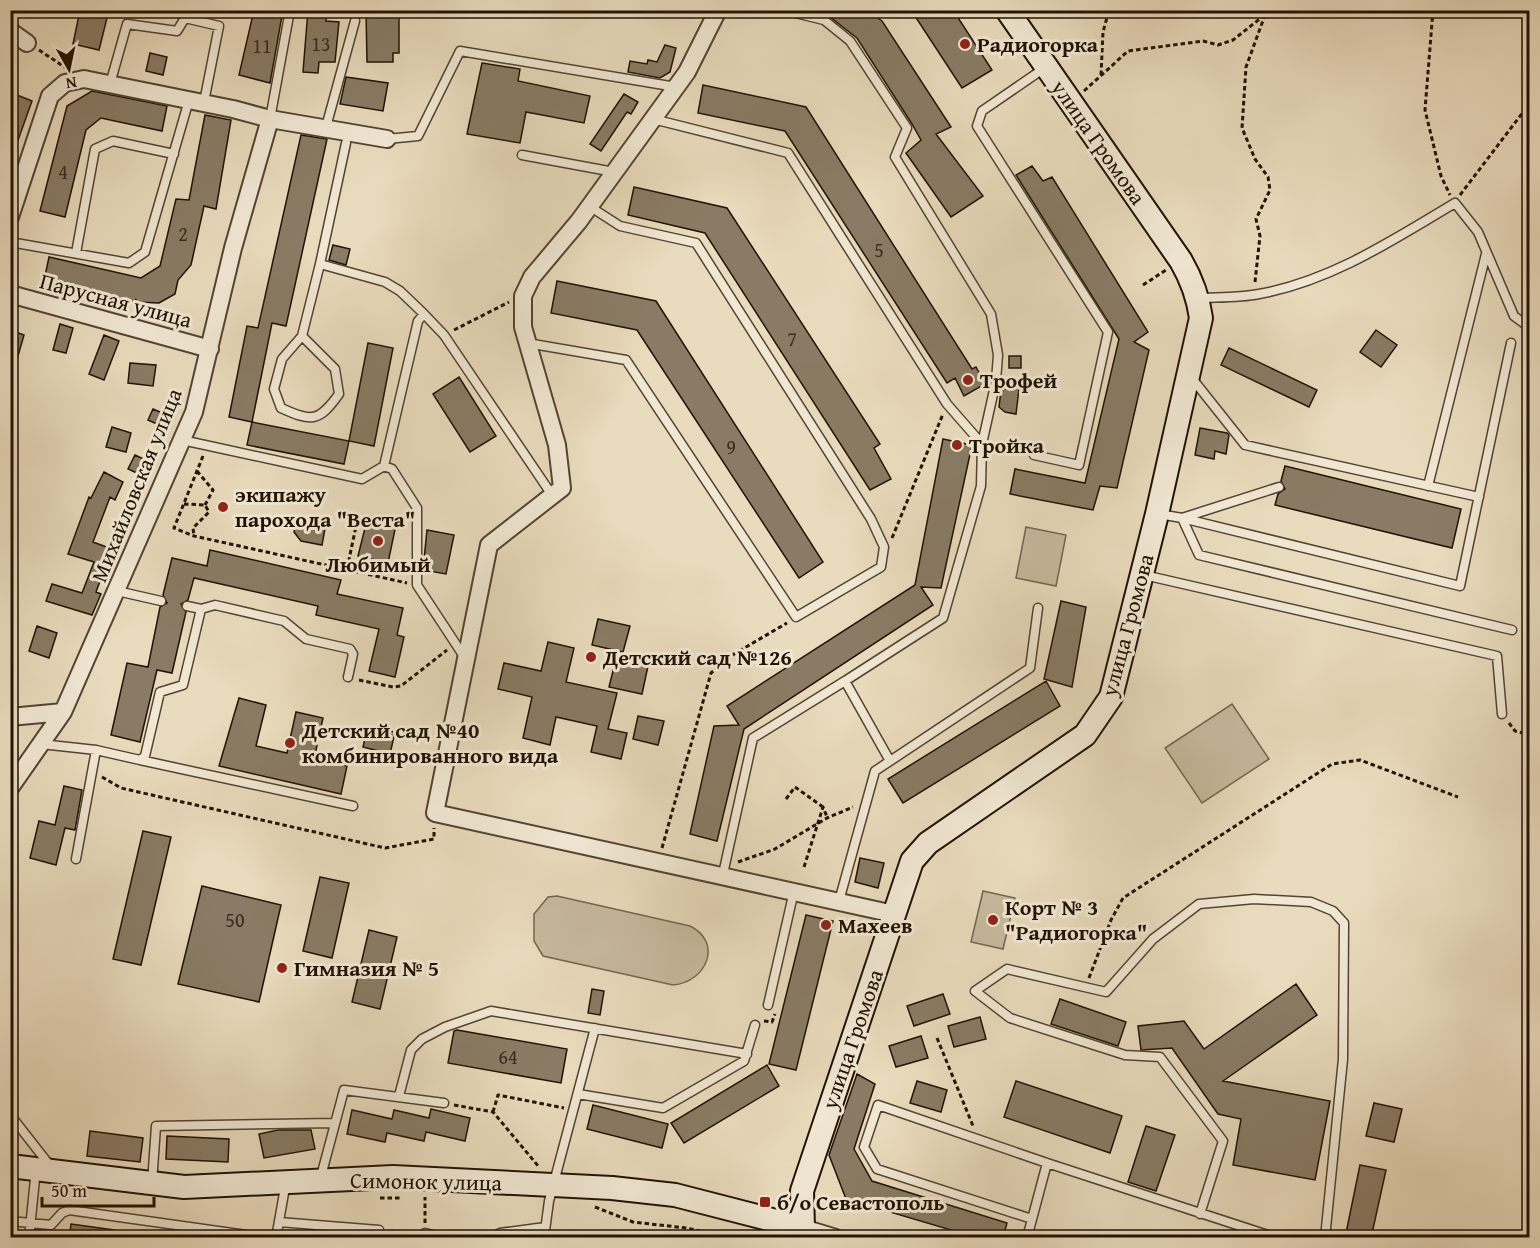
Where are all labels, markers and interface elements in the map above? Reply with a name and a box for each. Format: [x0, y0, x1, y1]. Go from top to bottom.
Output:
place label: Радиогорка [977, 28, 1099, 60]
house number: 13 [311, 29, 331, 58]
house number: 11 [252, 31, 272, 60]
marker: Радиогорка [958, 37, 972, 51]
north arrow [39, 39, 99, 99]
text: N [64, 71, 79, 97]
street label: улица Громова [1043, 72, 1154, 211]
house number: 4 [58, 157, 68, 186]
house number: 2 [178, 219, 188, 248]
house number: 5 [874, 235, 884, 264]
street label: Парусная улица [36, 264, 196, 336]
house number: 7 [787, 324, 797, 353]
place label: Трофей [980, 364, 1057, 396]
marker: Трофей [961, 373, 975, 387]
street label: Михайловская улица [83, 383, 190, 587]
place label: Тройка [969, 429, 1045, 461]
house number: 9 [726, 432, 736, 461]
marker: Тройка [950, 438, 964, 452]
place label: экипажу парохода "Веста" [235, 478, 415, 535]
marker: экипажу парохода "Веста" [216, 500, 230, 514]
marker: Любимый [371, 534, 385, 548]
place label: Любимый [325, 548, 431, 580]
street label: улица Громова [1092, 550, 1162, 701]
place label: Детский сад №126 [602, 641, 792, 673]
marker: Детский сад №126 [584, 650, 598, 664]
place label: Детский сад №40 комбинированного вида [301, 714, 559, 771]
marker: Детский сад №40 комбинированного вида [283, 736, 297, 750]
place label: Корт № 3 "Радиогорка" [1005, 891, 1147, 948]
house number: 50 [225, 905, 245, 934]
place label: Махеев [838, 909, 913, 941]
marker: Корт № 3 "Радиогорка" [986, 913, 1000, 927]
marker: Махеев [819, 918, 833, 932]
place label: Гимназия № 5 [294, 952, 439, 984]
marker: Гимназия № 5 [275, 961, 289, 975]
street label: улица Громова [813, 964, 891, 1114]
house number: 64 [498, 1042, 518, 1071]
street label: Симонок улица [350, 1164, 503, 1198]
scale bar [42, 1170, 154, 1208]
text: 50 m [51, 1177, 87, 1204]
place label: б/о Севастополь [777, 1186, 945, 1218]
marker: б/о Севастополь [758, 1195, 772, 1209]

